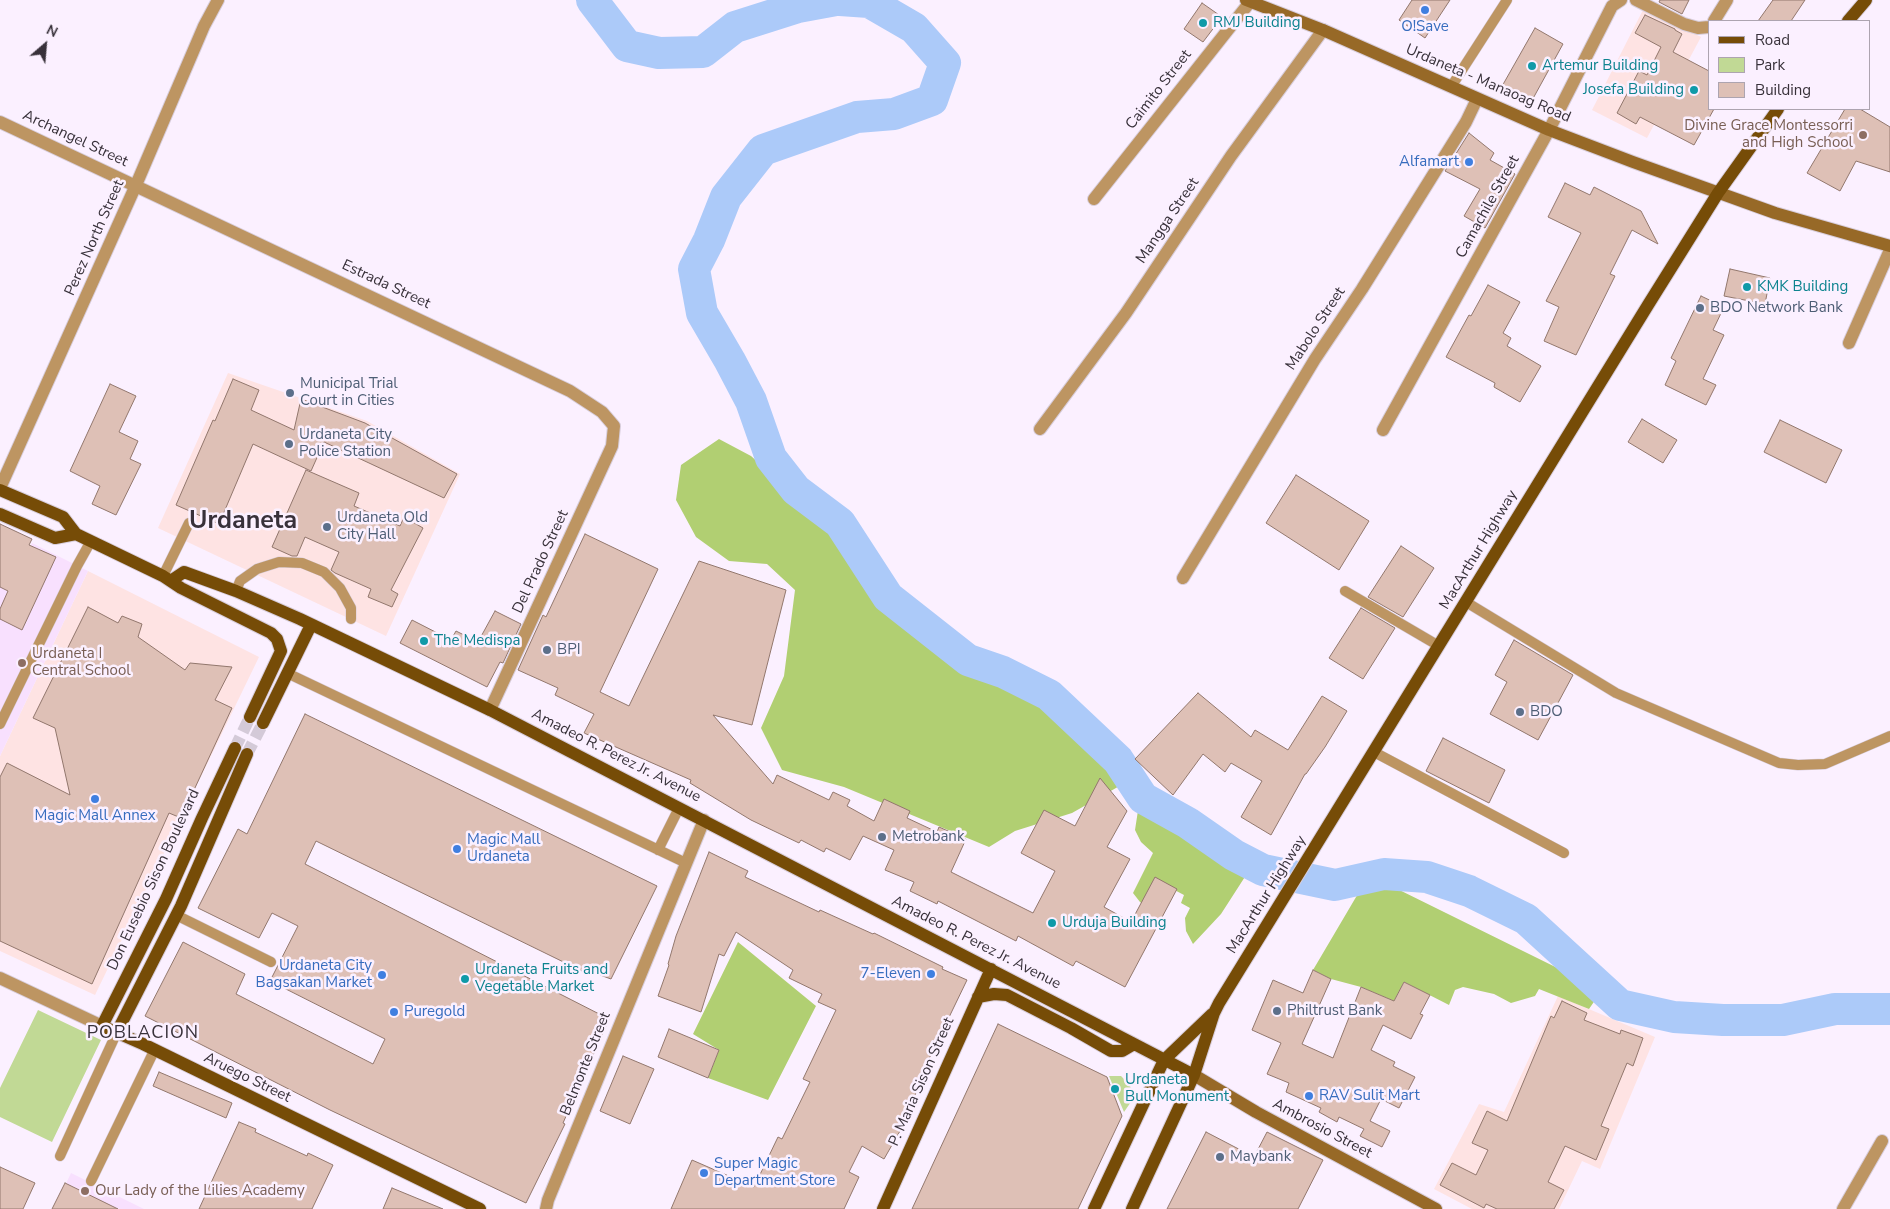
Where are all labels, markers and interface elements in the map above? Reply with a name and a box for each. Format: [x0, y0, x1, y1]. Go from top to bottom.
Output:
marker: O!Save [1419, 4, 1431, 16]
place label: RMJ Building [1213, 14, 1301, 32]
marker: RMJ Building [1197, 17, 1209, 29]
place label: O!Save [1401, 18, 1449, 36]
north arrow [20, 20, 70, 70]
text: N [43, 20, 61, 42]
legend [1708, 20, 1870, 110]
text: Road [1755, 30, 1790, 50]
street label: Urdaneta - Manaoag Road [1403, 41, 1573, 127]
street label: Caimito Street [1122, 47, 1196, 133]
text: Park [1755, 55, 1785, 75]
place label: Artemur Building [1542, 57, 1658, 75]
marker: Artemur Building [1526, 60, 1538, 72]
text: Building [1755, 80, 1811, 100]
place label: Josefa Building [1583, 81, 1684, 99]
marker: Josefa Building [1688, 84, 1700, 96]
street label: Archangel Street [19, 107, 131, 171]
place label: Divine Grace Montessorri and High School [1684, 117, 1853, 152]
marker: Divine Grace Montessorri and High School [1857, 129, 1869, 141]
street label: Camachile Street [1452, 152, 1524, 262]
place label: Alfamart [1399, 153, 1459, 171]
marker: Alfamart [1463, 156, 1475, 168]
street label: Mangga Street [1133, 175, 1203, 267]
street label: Perez North Street [61, 177, 129, 299]
street label: Estrada Street [339, 257, 433, 313]
place label: KMK Building [1757, 278, 1848, 296]
marker: KMK Building [1741, 281, 1753, 293]
street label: Mabolo Street [1282, 284, 1350, 374]
place label: BDO Network Bank [1710, 299, 1843, 317]
marker: BDO Network Bank [1694, 302, 1706, 314]
place label: Municipal Trial Court in Cities [300, 375, 398, 410]
marker: Municipal Trial Court in Cities [284, 387, 296, 399]
place label: Urdaneta City Police Station [299, 426, 392, 461]
marker: Urdaneta City Police Station [283, 438, 295, 450]
street label: MacArthur Highway [1436, 487, 1522, 613]
district label: Urdaneta [189, 507, 297, 537]
street label: Del Prado Street [509, 508, 573, 616]
place label: Urdaneta Old City Hall [337, 509, 428, 544]
marker: Urdaneta Old City Hall [321, 521, 333, 533]
place label: The Medispa [434, 632, 520, 650]
marker: The Medispa [418, 635, 430, 647]
place label: BPI [557, 641, 580, 659]
marker: BPI [541, 644, 553, 656]
place label: Urdaneta I Central School [32, 645, 131, 680]
marker: Urdaneta I Central School [16, 657, 28, 669]
place label: BDO [1530, 703, 1563, 721]
street label: Amadeo R. Perez Jr. Avenue [528, 705, 704, 807]
marker: BDO [1514, 706, 1526, 718]
street label: Don Eusebio Sison Boulevard [104, 786, 204, 974]
marker: Magic Mall Annex [89, 793, 101, 805]
place label: Magic Mall Annex [34, 807, 156, 825]
place label: Metrobank [892, 828, 964, 846]
place label: Magic Mall Urdaneta [467, 831, 540, 866]
marker: Metrobank [876, 831, 888, 843]
street label: MacArthur Highway [1223, 833, 1311, 957]
marker: Magic Mall Urdaneta [451, 843, 463, 855]
street label: Amadeo R. Perez Jr. Avenue [888, 892, 1064, 994]
place label: Urduja Building [1062, 914, 1167, 932]
marker: Urduja Building [1046, 917, 1058, 929]
place label: Urdaneta City Bagsakan Market [256, 957, 372, 992]
place label: Urdaneta Fruits and Vegetable Market [475, 961, 608, 996]
place label: 7-Eleven [861, 965, 921, 983]
marker: 7-Eleven [925, 968, 937, 980]
marker: Urdaneta City Bagsakan Market [376, 969, 388, 981]
marker: Urdaneta Fruits and Vegetable Market [459, 973, 471, 985]
place label: Philtrust Bank [1287, 1002, 1382, 1020]
place label: Puregold [404, 1003, 465, 1021]
marker: Philtrust Bank [1271, 1005, 1283, 1017]
marker: Puregold [388, 1006, 400, 1018]
street label: Belmonte Street [557, 1010, 615, 1118]
street label: P. Maria Sison Street [886, 1015, 958, 1149]
district label: POBLACION [86, 1023, 200, 1045]
street label: Aruego Street [201, 1049, 293, 1107]
place label: Urdaneta Bull Monument [1125, 1071, 1229, 1106]
marker: Urdaneta Bull Monument [1109, 1083, 1121, 1095]
place label: RAV Sulit Mart [1319, 1087, 1420, 1105]
marker: RAV Sulit Mart [1303, 1090, 1315, 1102]
street label: Ambrosio Street [1269, 1095, 1375, 1163]
place label: Maybank [1230, 1148, 1291, 1166]
marker: Maybank [1214, 1151, 1226, 1163]
place label: Super Magic Department Store [714, 1155, 835, 1190]
marker: Super Magic Department Store [698, 1167, 710, 1179]
place label: Our Lady of the Lilies Academy [95, 1182, 305, 1200]
marker: Our Lady of the Lilies Academy [79, 1185, 91, 1197]

